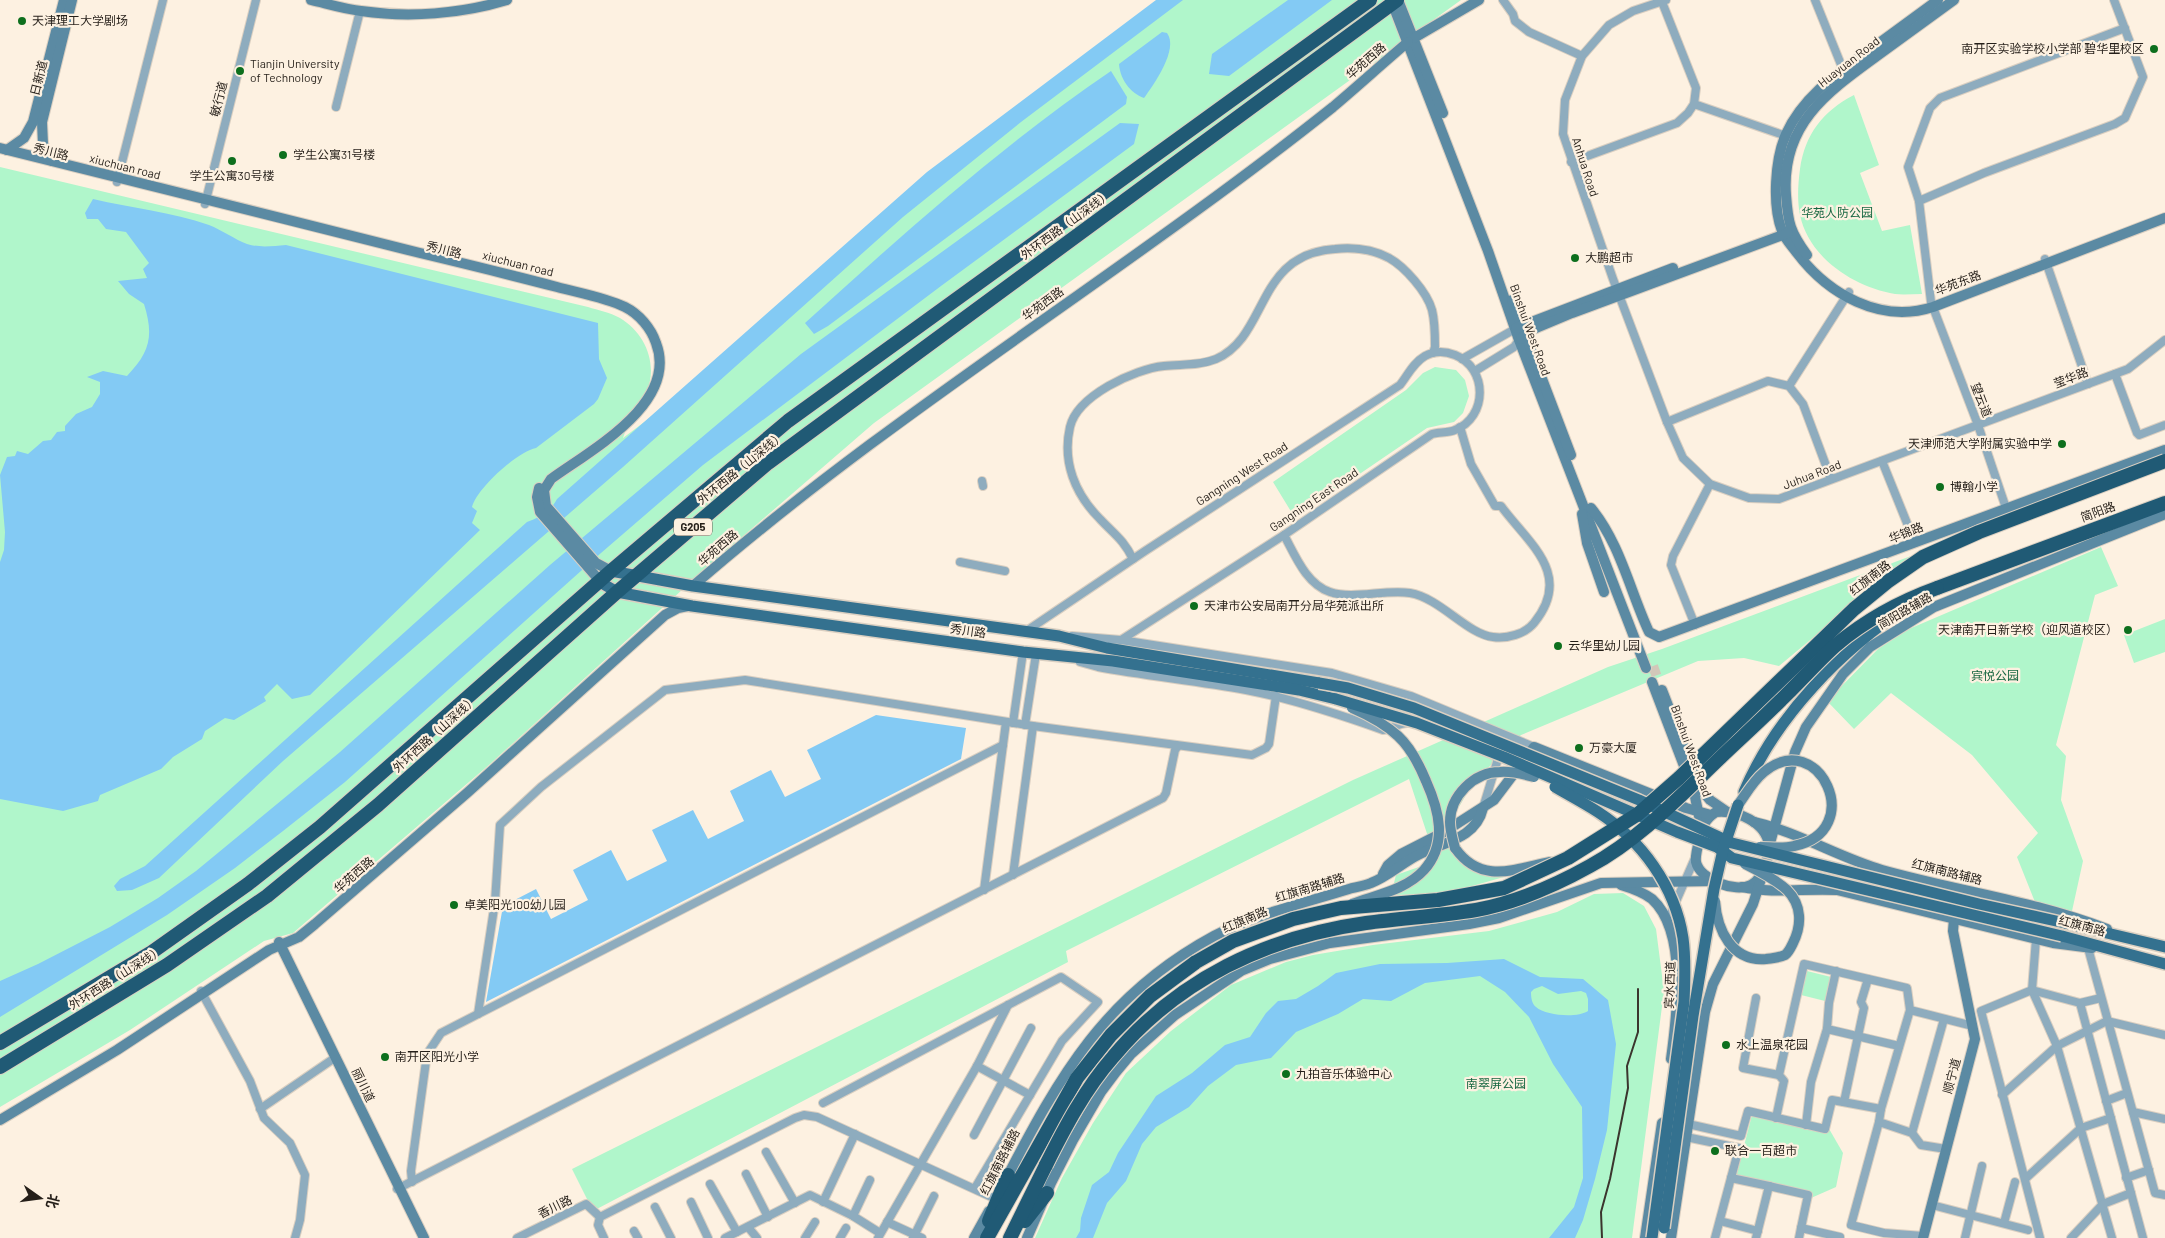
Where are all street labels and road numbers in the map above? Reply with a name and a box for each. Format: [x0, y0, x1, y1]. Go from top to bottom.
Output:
street label: Huayuan Road [1815, 33, 1882, 89]
street label: 华苑西路 [1343, 39, 1388, 81]
street label: 日新道 [27, 59, 49, 97]
street label: 敏行道 [207, 80, 229, 118]
street label: Anhua Road [1570, 135, 1602, 198]
street label: 秀川路 [32, 140, 70, 162]
street label: xiuchuan road [88, 150, 162, 182]
street label: 外环西路（山深线） [1018, 187, 1113, 262]
street label: 秀川路 [425, 238, 463, 260]
street label: xiuchuan road [481, 247, 555, 279]
street label: 华苑东路 [1933, 267, 1983, 297]
street label: Binshui West Road [1508, 282, 1554, 377]
street label: 华苑西路 [1019, 283, 1066, 323]
street label: 莹华路 [2051, 364, 2090, 390]
street label: 望云道 [1969, 380, 1995, 419]
street label: 外环西路（山深线） [694, 428, 787, 507]
street label: Gangning West Road [1193, 438, 1290, 508]
street label: Juhua Road [1781, 457, 1843, 492]
street label: Gangning East Road [1267, 464, 1360, 534]
street label: 简阳路 [2078, 498, 2117, 524]
road number: G205 [674, 518, 712, 536]
street label: 华锦路 [1886, 519, 1925, 545]
street label: 华苑西路 [695, 526, 740, 568]
street label: 红旗南路 [1846, 557, 1893, 598]
street label: 简阳路辅路 [1875, 589, 1934, 631]
street label: 秀川路 [949, 621, 987, 639]
street label: 外环西路（山深线） [390, 692, 479, 775]
street label: Binshui West Road [1669, 703, 1715, 798]
street label: 华苑西路 [331, 853, 376, 895]
street label: 红旗南路辅路 [1911, 856, 1984, 887]
street label: 红旗南路辅路 [1273, 870, 1346, 904]
street label: 红旗南路 [1220, 903, 1269, 935]
street label: 红旗南路 [2057, 912, 2107, 938]
street label: 外环西路（山深线） [66, 943, 165, 1012]
street label: 宾水西道 [1661, 961, 1677, 1009]
street label: 顺宁道 [1940, 1057, 1962, 1095]
street label: 丽川道 [350, 1065, 378, 1104]
street label: 红旗南路辅路 [977, 1126, 1022, 1197]
street label: 香川路 [535, 1192, 574, 1220]

